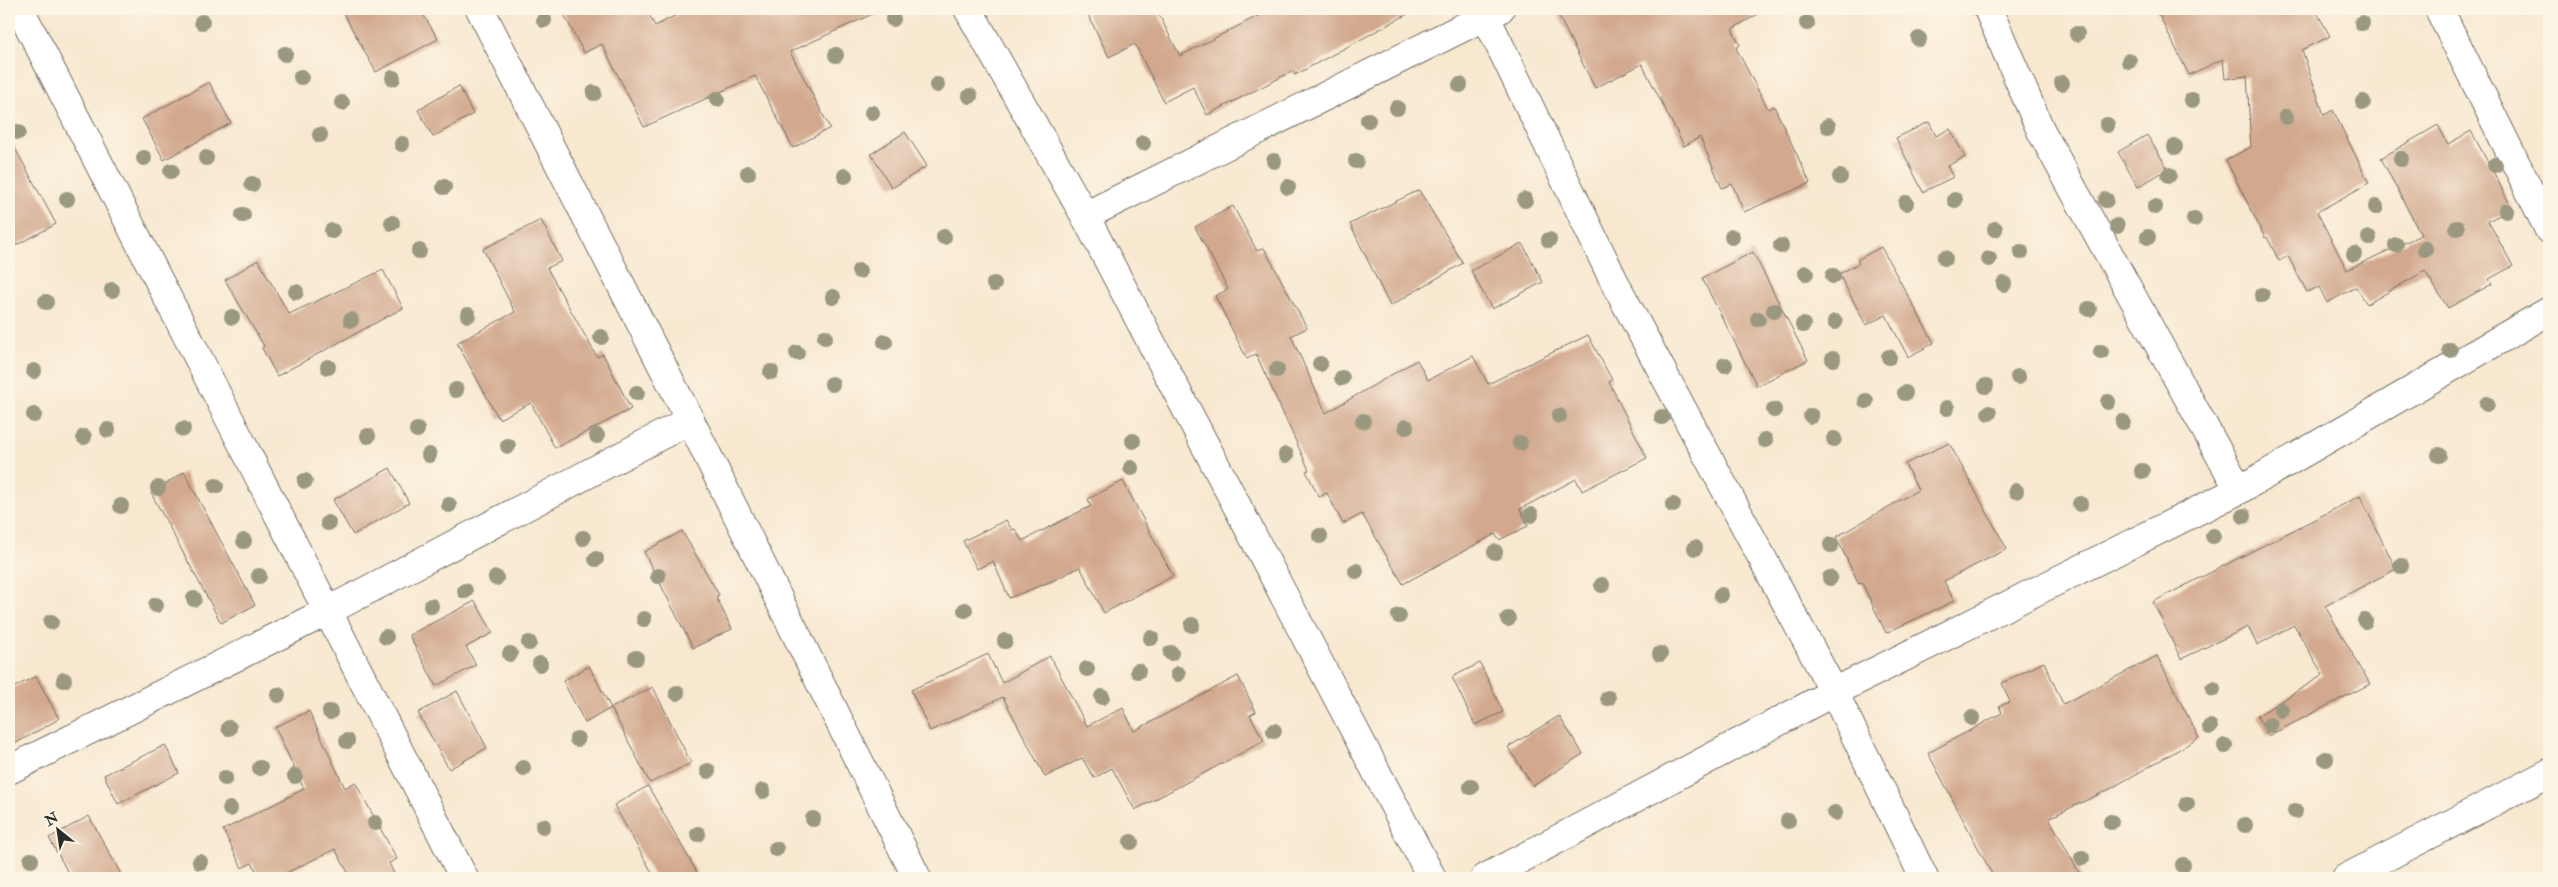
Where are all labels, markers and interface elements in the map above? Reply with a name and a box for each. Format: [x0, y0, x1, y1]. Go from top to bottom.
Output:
north arrow [32, 804, 82, 854]
text: N [41, 808, 62, 830]

